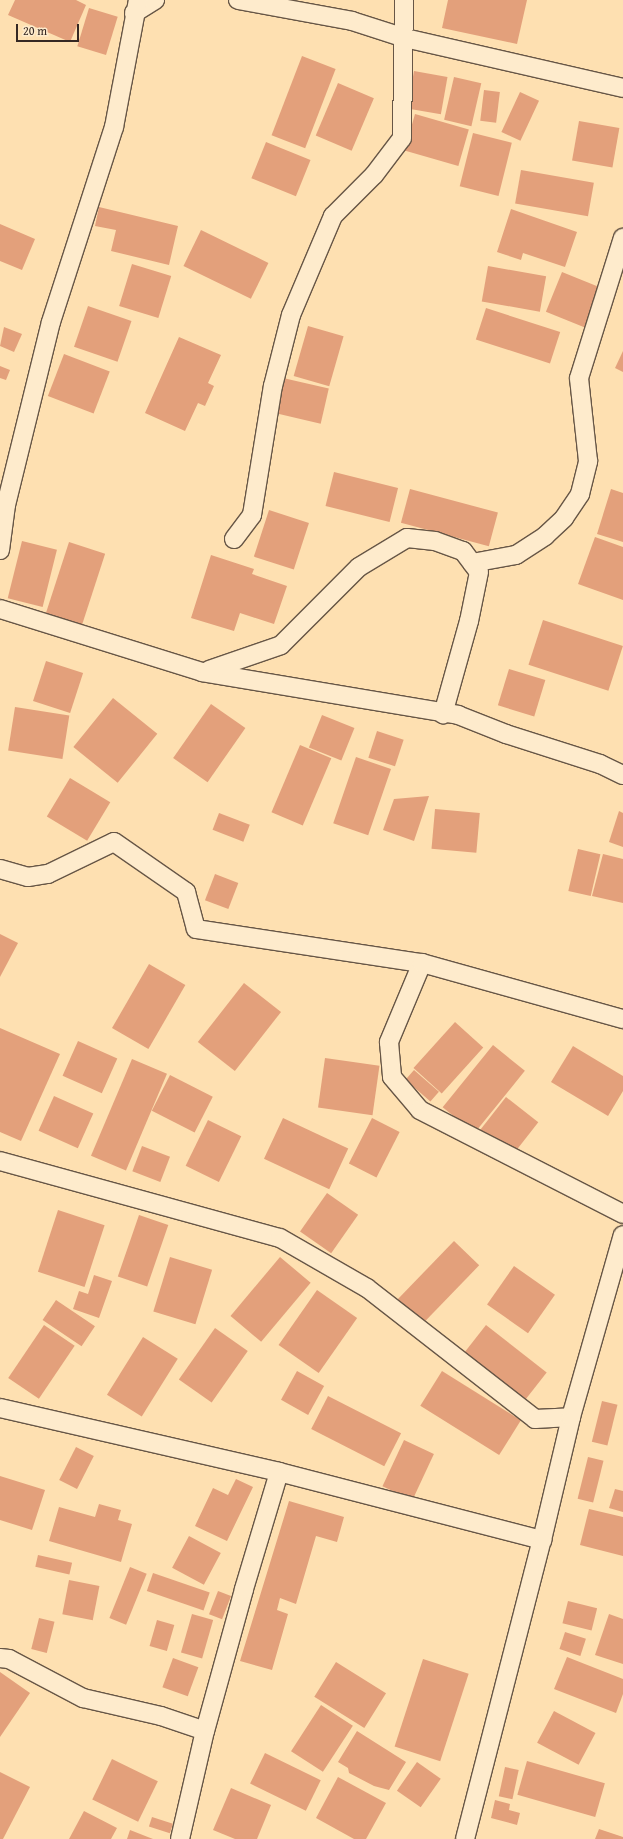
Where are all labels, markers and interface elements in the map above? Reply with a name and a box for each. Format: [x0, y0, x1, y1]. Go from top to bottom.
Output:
scale bar [18, 16, 81, 42]
text: 20 m [23, 22, 47, 39]

